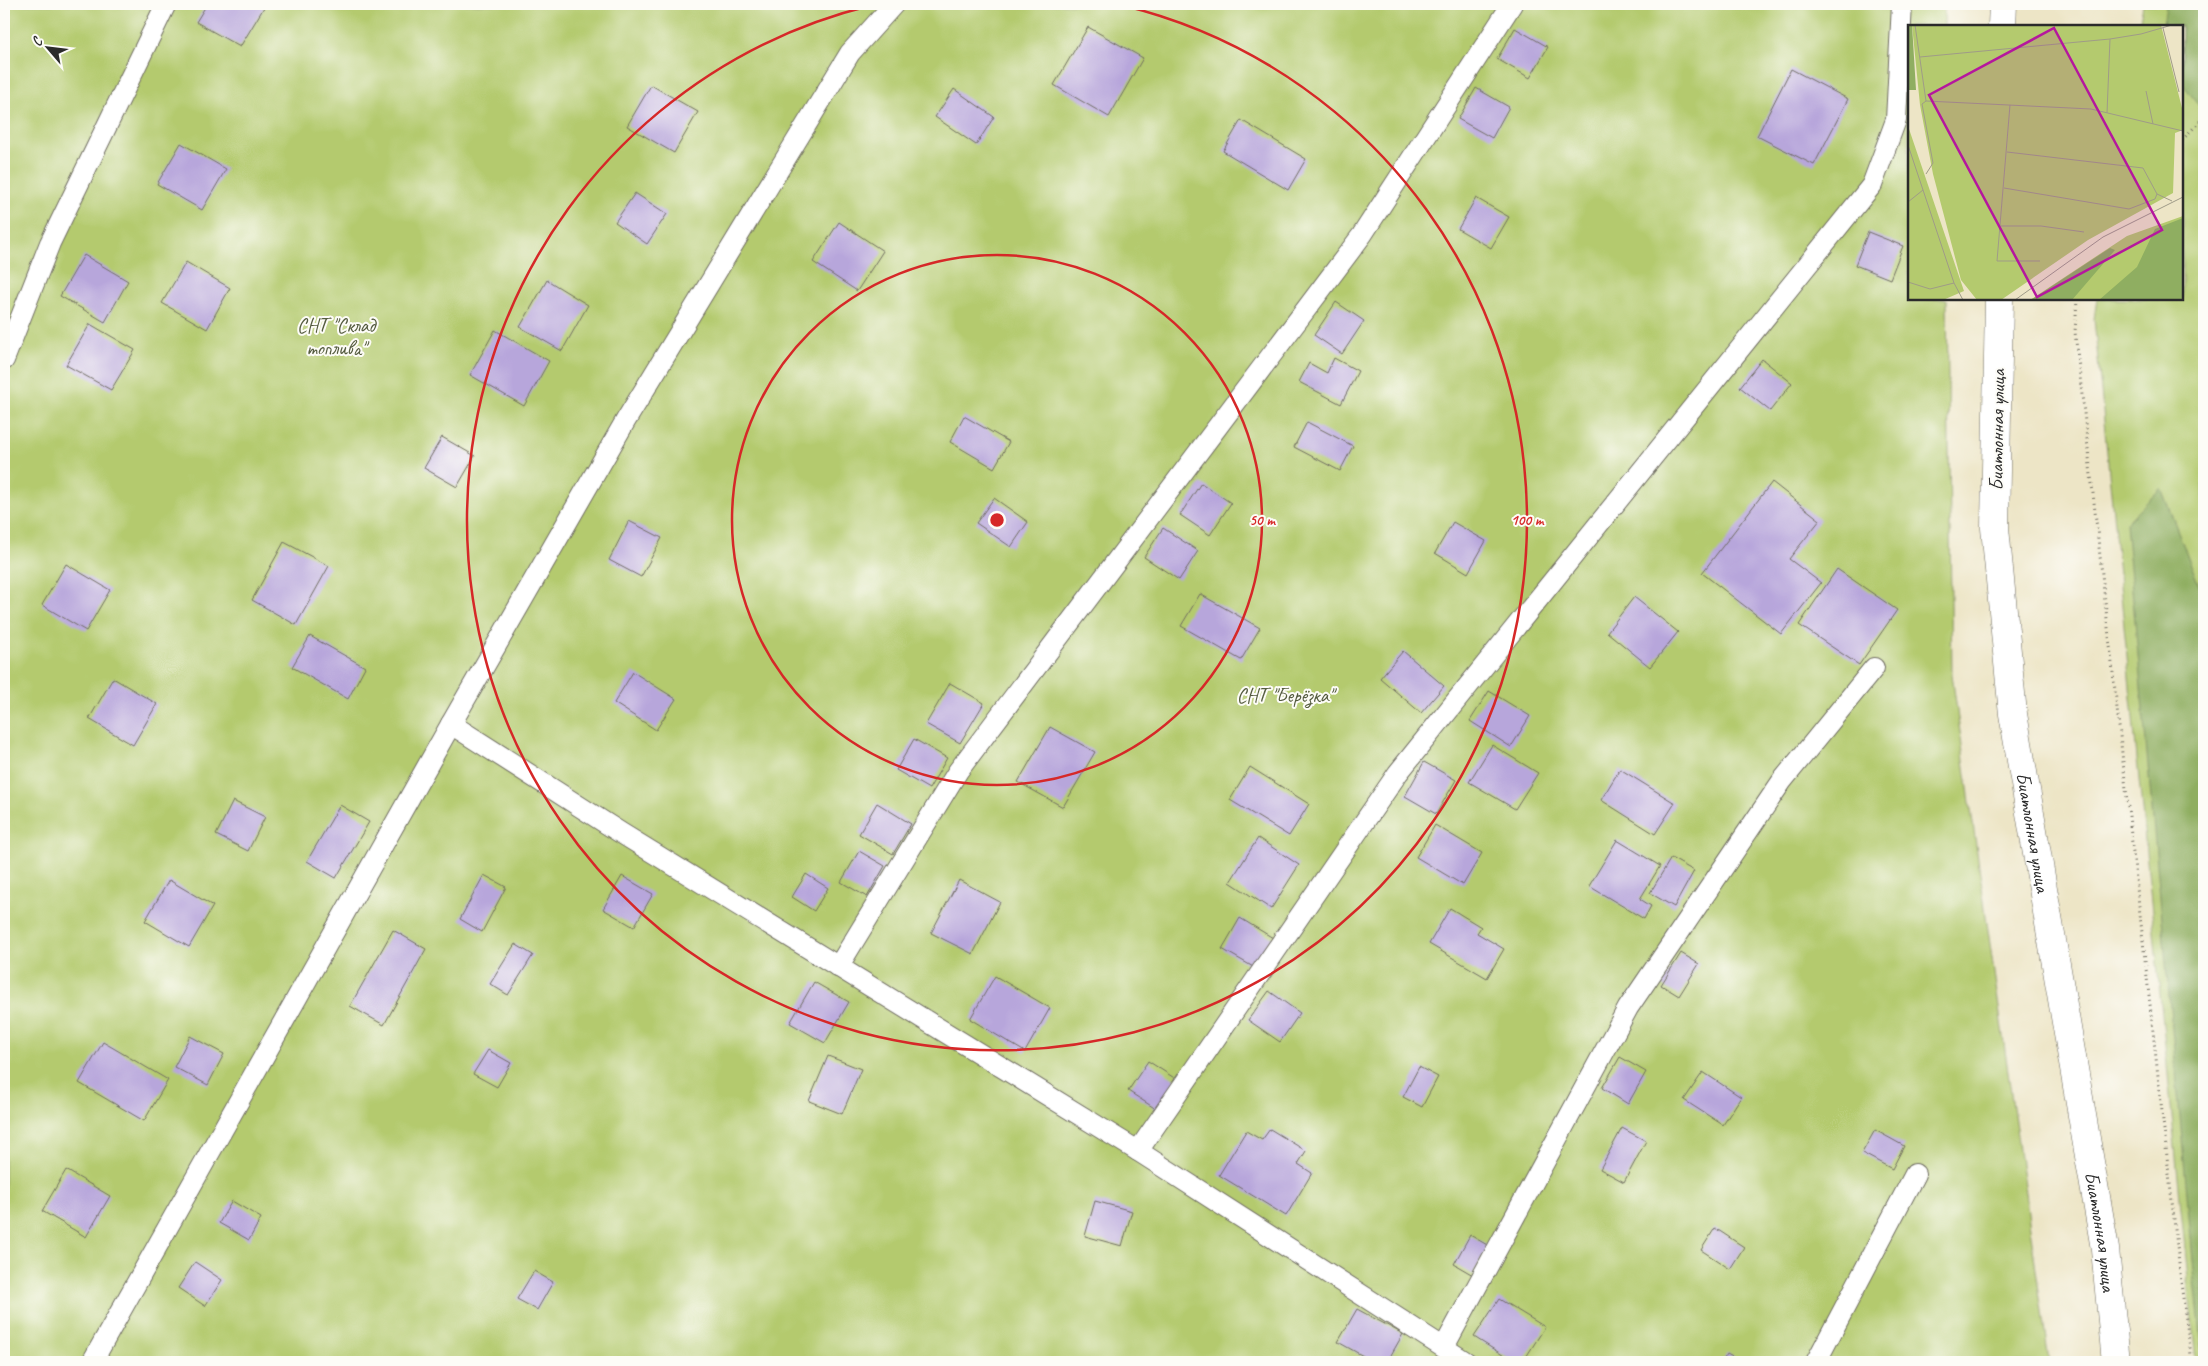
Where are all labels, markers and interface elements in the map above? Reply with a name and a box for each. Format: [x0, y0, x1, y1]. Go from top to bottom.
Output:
north arrow [22, 22, 72, 72]
inset map [1908, 25, 2183, 300]
text: С [28, 33, 47, 49]
park label: СНТ "Склад топлива" [297, 313, 377, 361]
street label: Биатлонная улица [1983, 367, 2011, 491]
centre of rings [988, 511, 1006, 529]
text: 50 m [1249, 511, 1276, 530]
text: 100 m [1511, 511, 1545, 530]
park label: СНТ "Берёзка" [1237, 683, 1338, 709]
street label: Биатлонная улица [2011, 771, 2056, 896]
street label: Биатлонная улица [2079, 1170, 2122, 1295]

